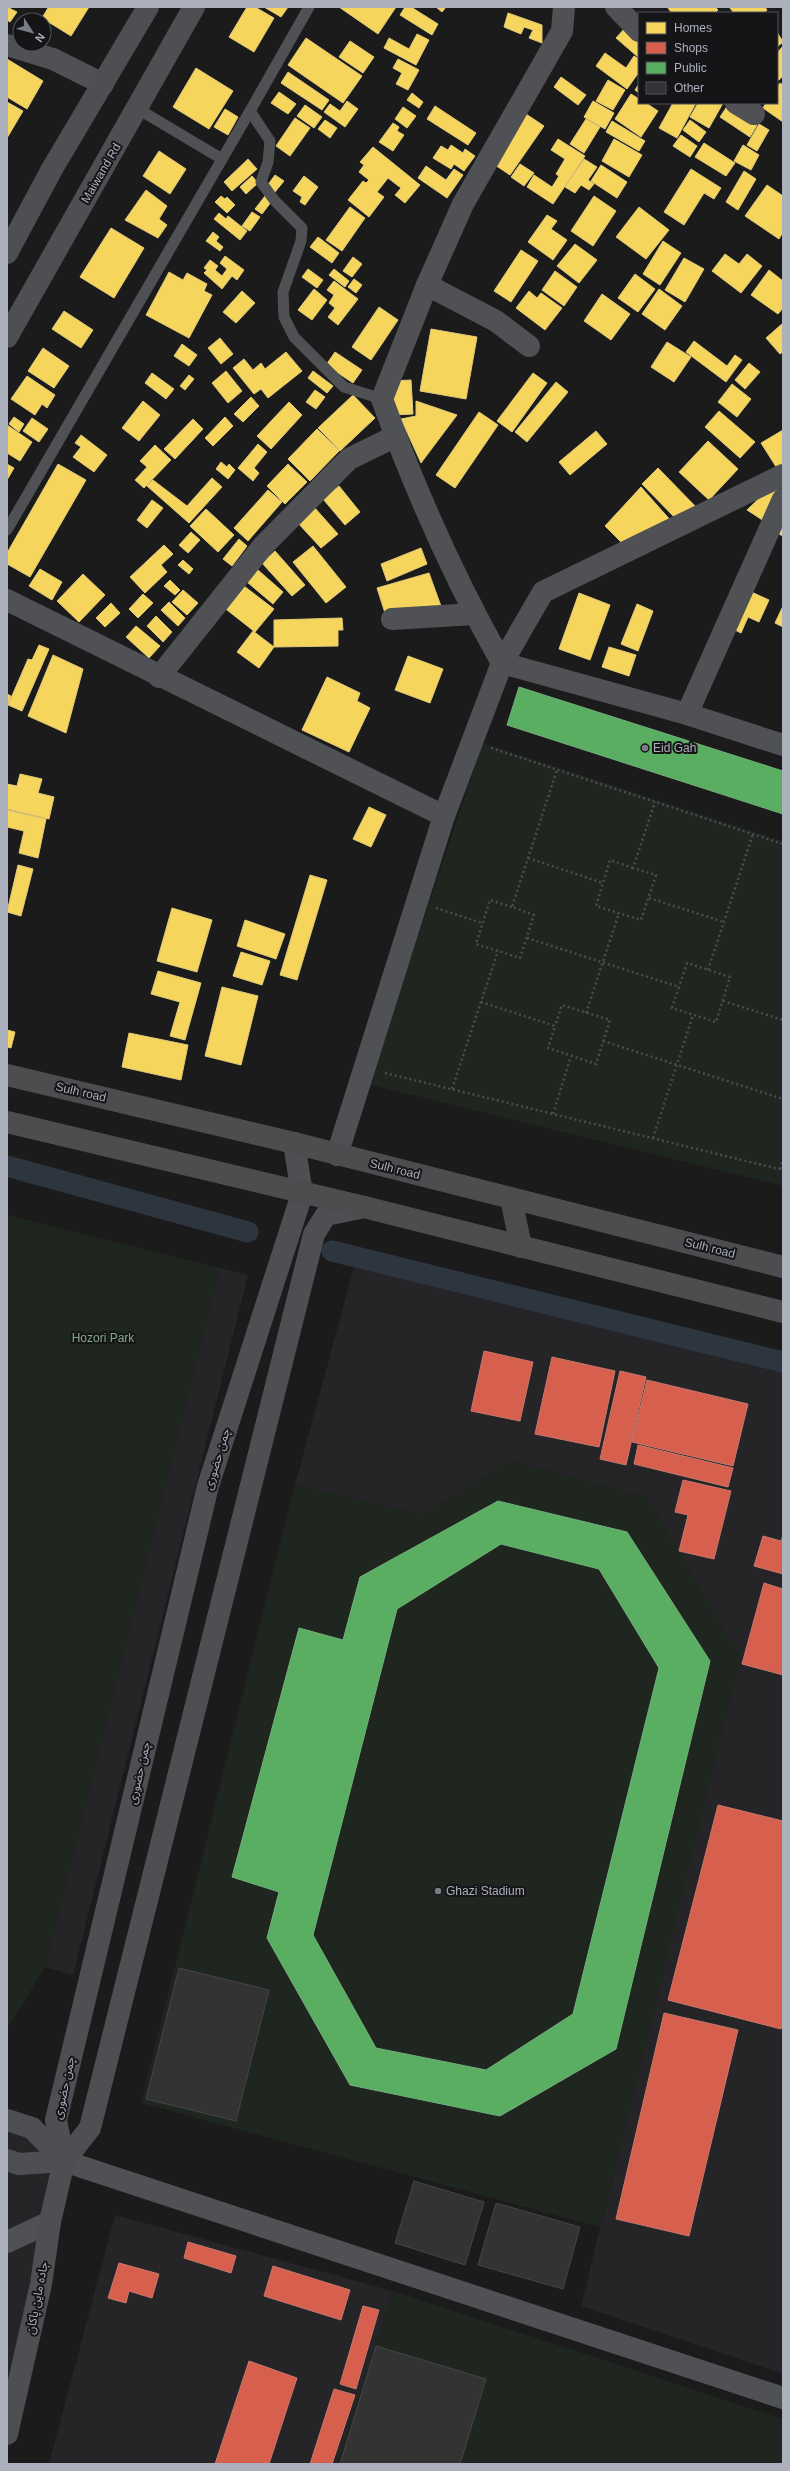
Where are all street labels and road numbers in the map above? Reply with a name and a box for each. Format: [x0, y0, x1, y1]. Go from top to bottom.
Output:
street label: Maiwand Rd [78, 141, 124, 205]
street label: Sulh road [54, 1079, 108, 1105]
street label: Sulh road [368, 1156, 422, 1182]
street label: Sulh road [683, 1235, 737, 1261]
street label: چمن حضوری [201, 1426, 234, 1492]
street label: چمن حضوری [125, 1740, 154, 1806]
street label: چمن حضوری [51, 2055, 78, 2121]
street label: جاده ماین پاکان [23, 2260, 52, 2336]

